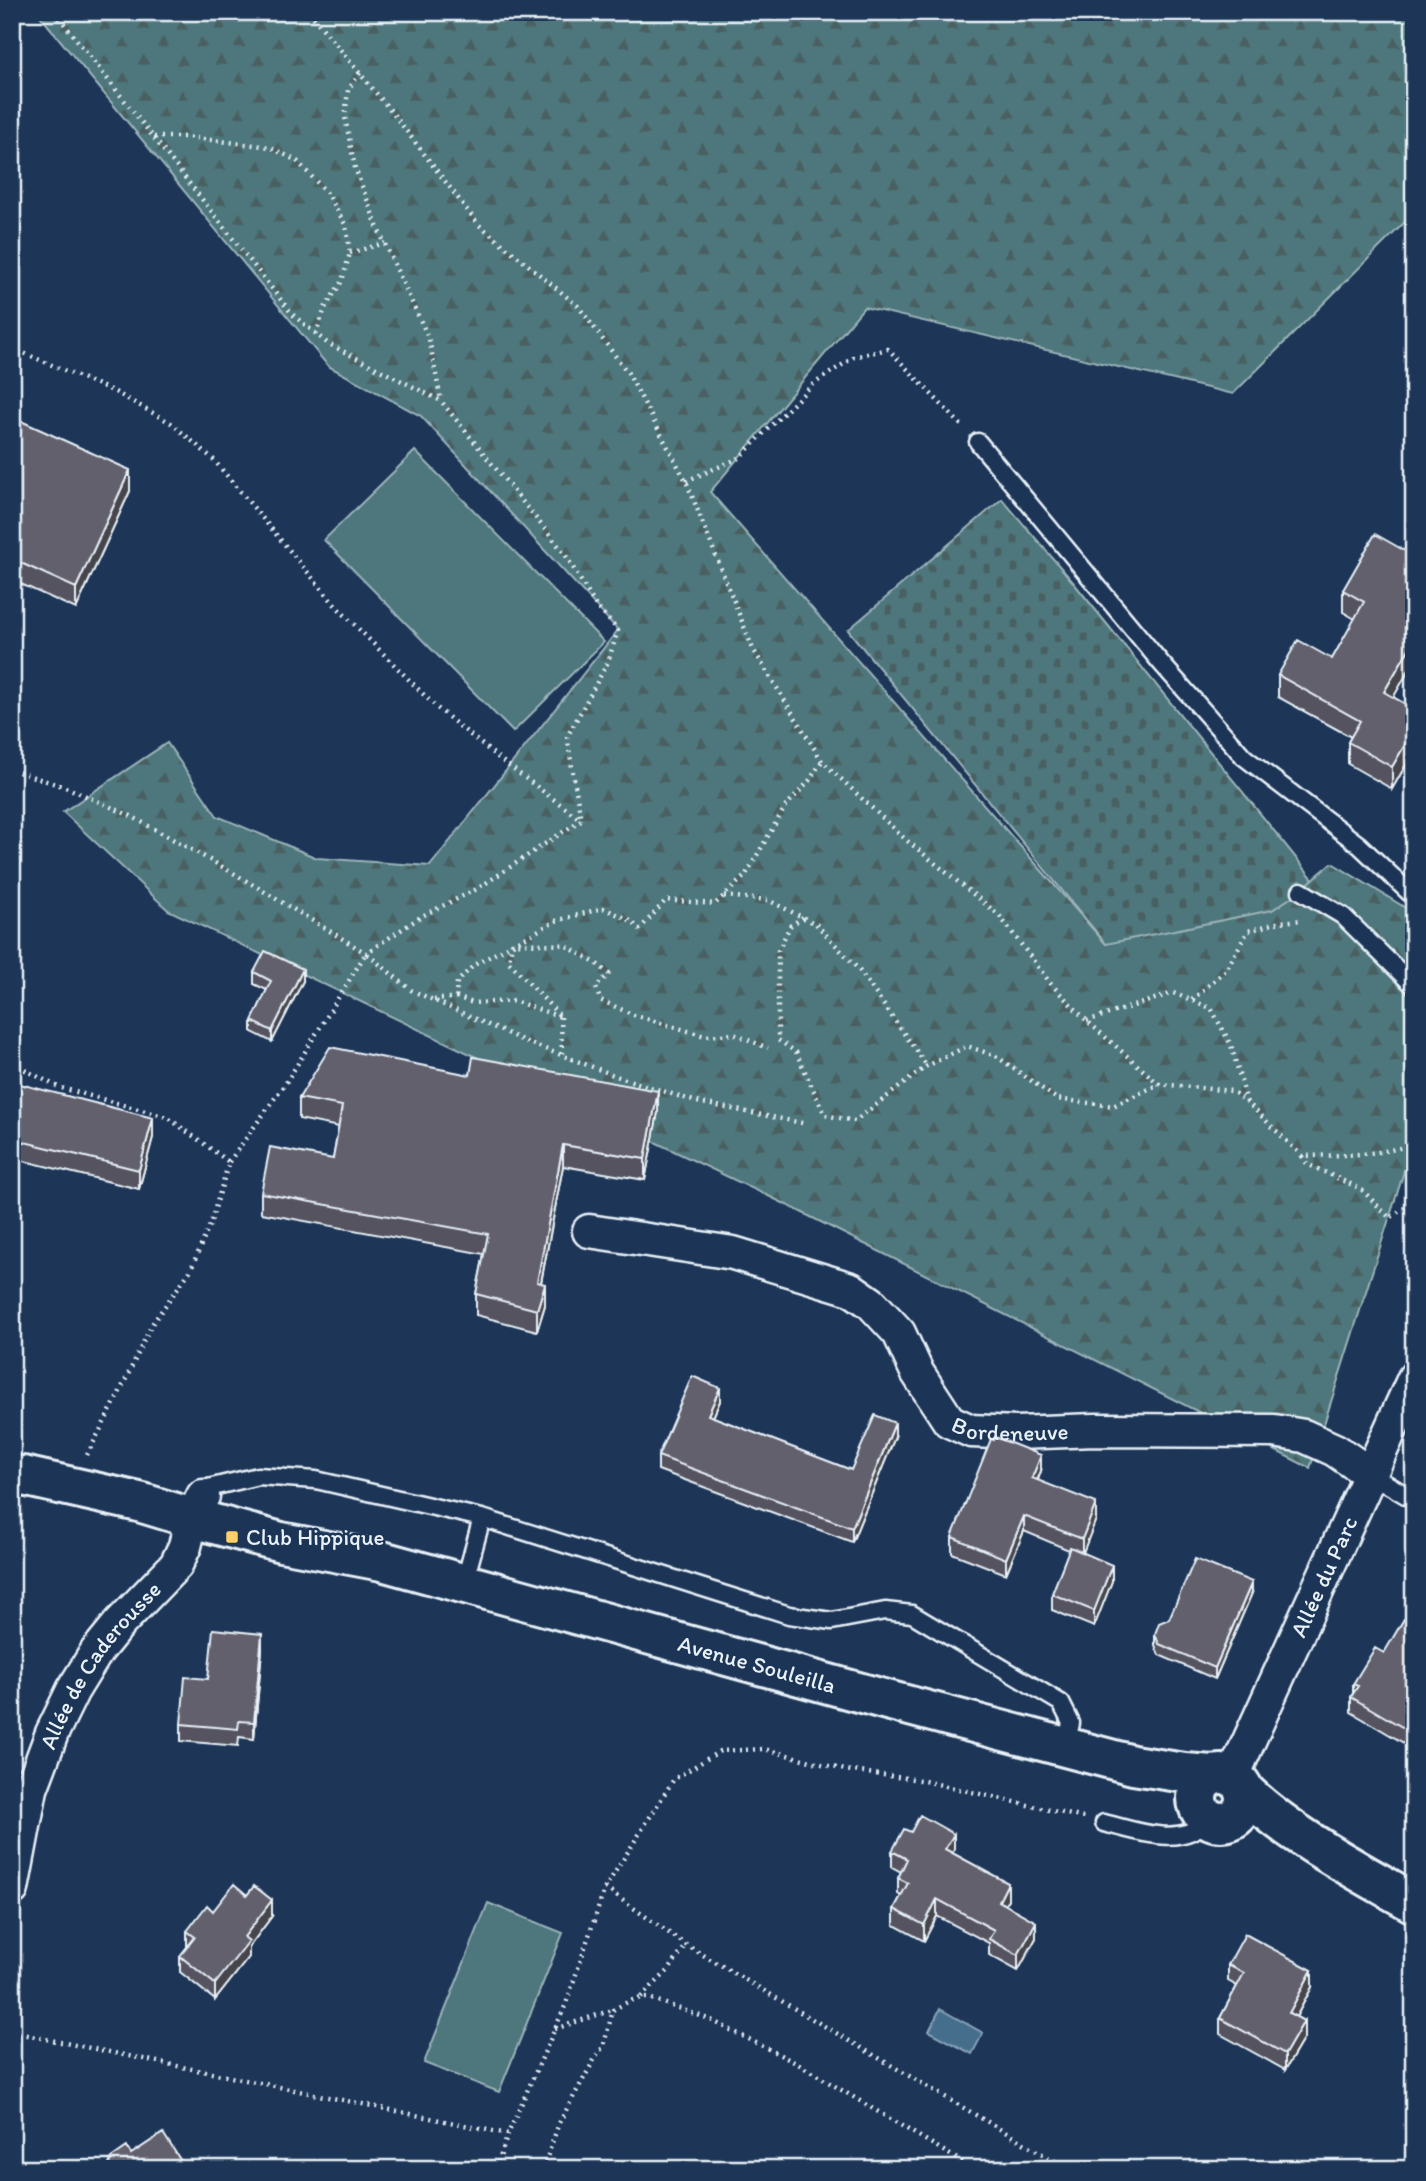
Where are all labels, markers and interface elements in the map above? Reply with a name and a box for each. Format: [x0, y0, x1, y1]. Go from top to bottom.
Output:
street label: Bordeneuve [947, 1410, 1069, 1447]
street label: Allée du Parc [1284, 1512, 1363, 1642]
place label: Club Hippique [246, 1523, 385, 1551]
marker: Club Hippique [224, 1529, 240, 1545]
street label: Allée de Caderousse [33, 1575, 167, 1753]
street label: Avenue Souleilla [675, 1629, 839, 1699]

